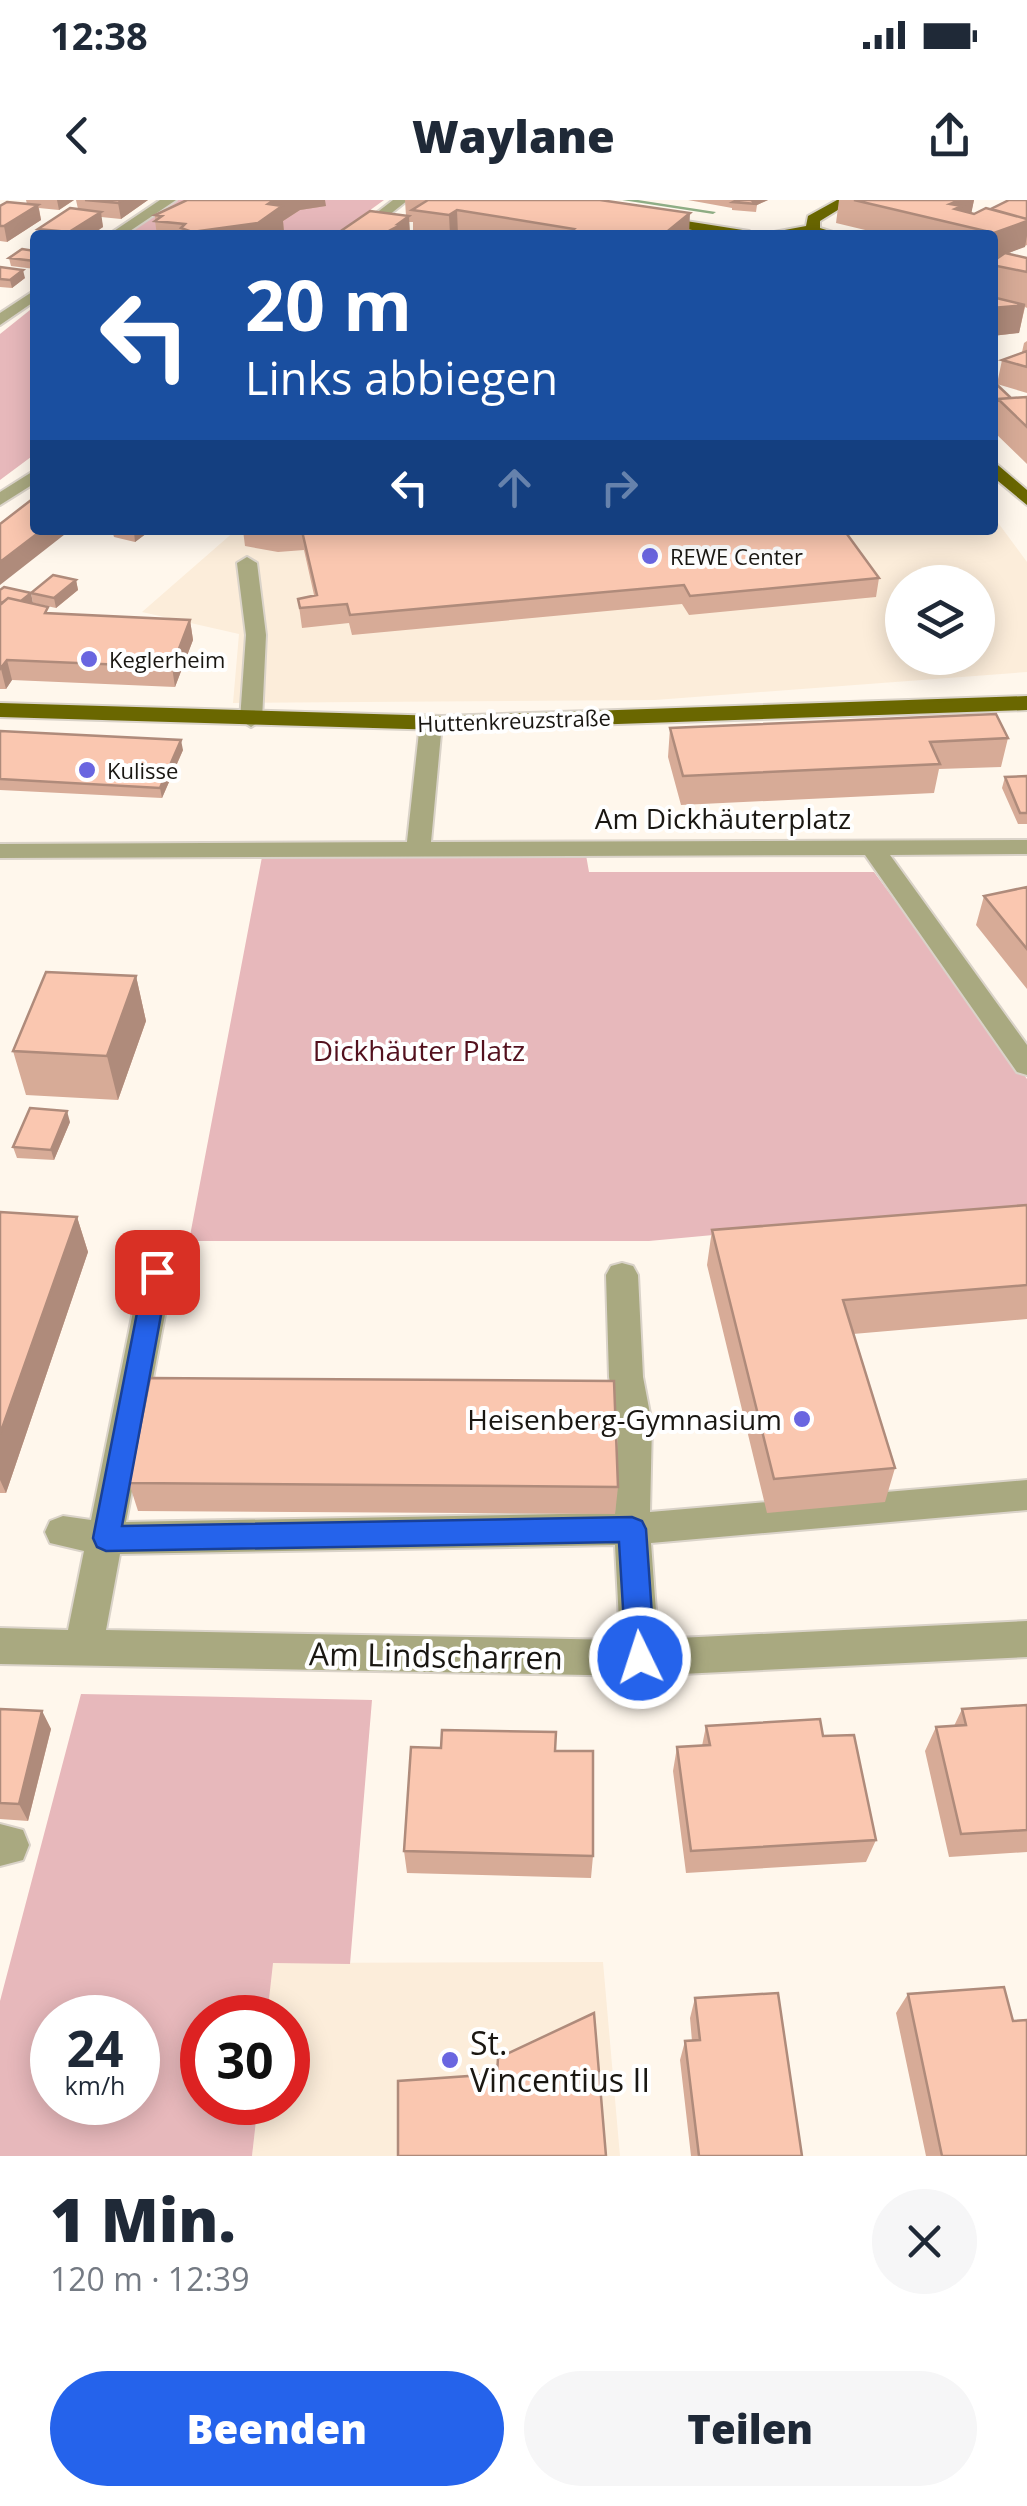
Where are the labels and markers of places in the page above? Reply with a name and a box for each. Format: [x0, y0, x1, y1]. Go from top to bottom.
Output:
place label: REWE Center [670, 541, 803, 571]
marker: REWE Center [639, 545, 661, 567]
place label: Keglerheim [109, 644, 225, 674]
marker: Keglerheim [78, 648, 100, 670]
place label: Kulisse [107, 755, 178, 785]
marker: Kulisse [76, 759, 98, 781]
pin [115, 1230, 200, 1315]
place label: Heisenberg-Gymnasium [467, 1400, 782, 1438]
marker: Heisenberg-Gymnasium [791, 1408, 813, 1430]
place label: St. Vincentius II [470, 2021, 650, 2101]
marker: St. Vincentius II [439, 2049, 461, 2071]

